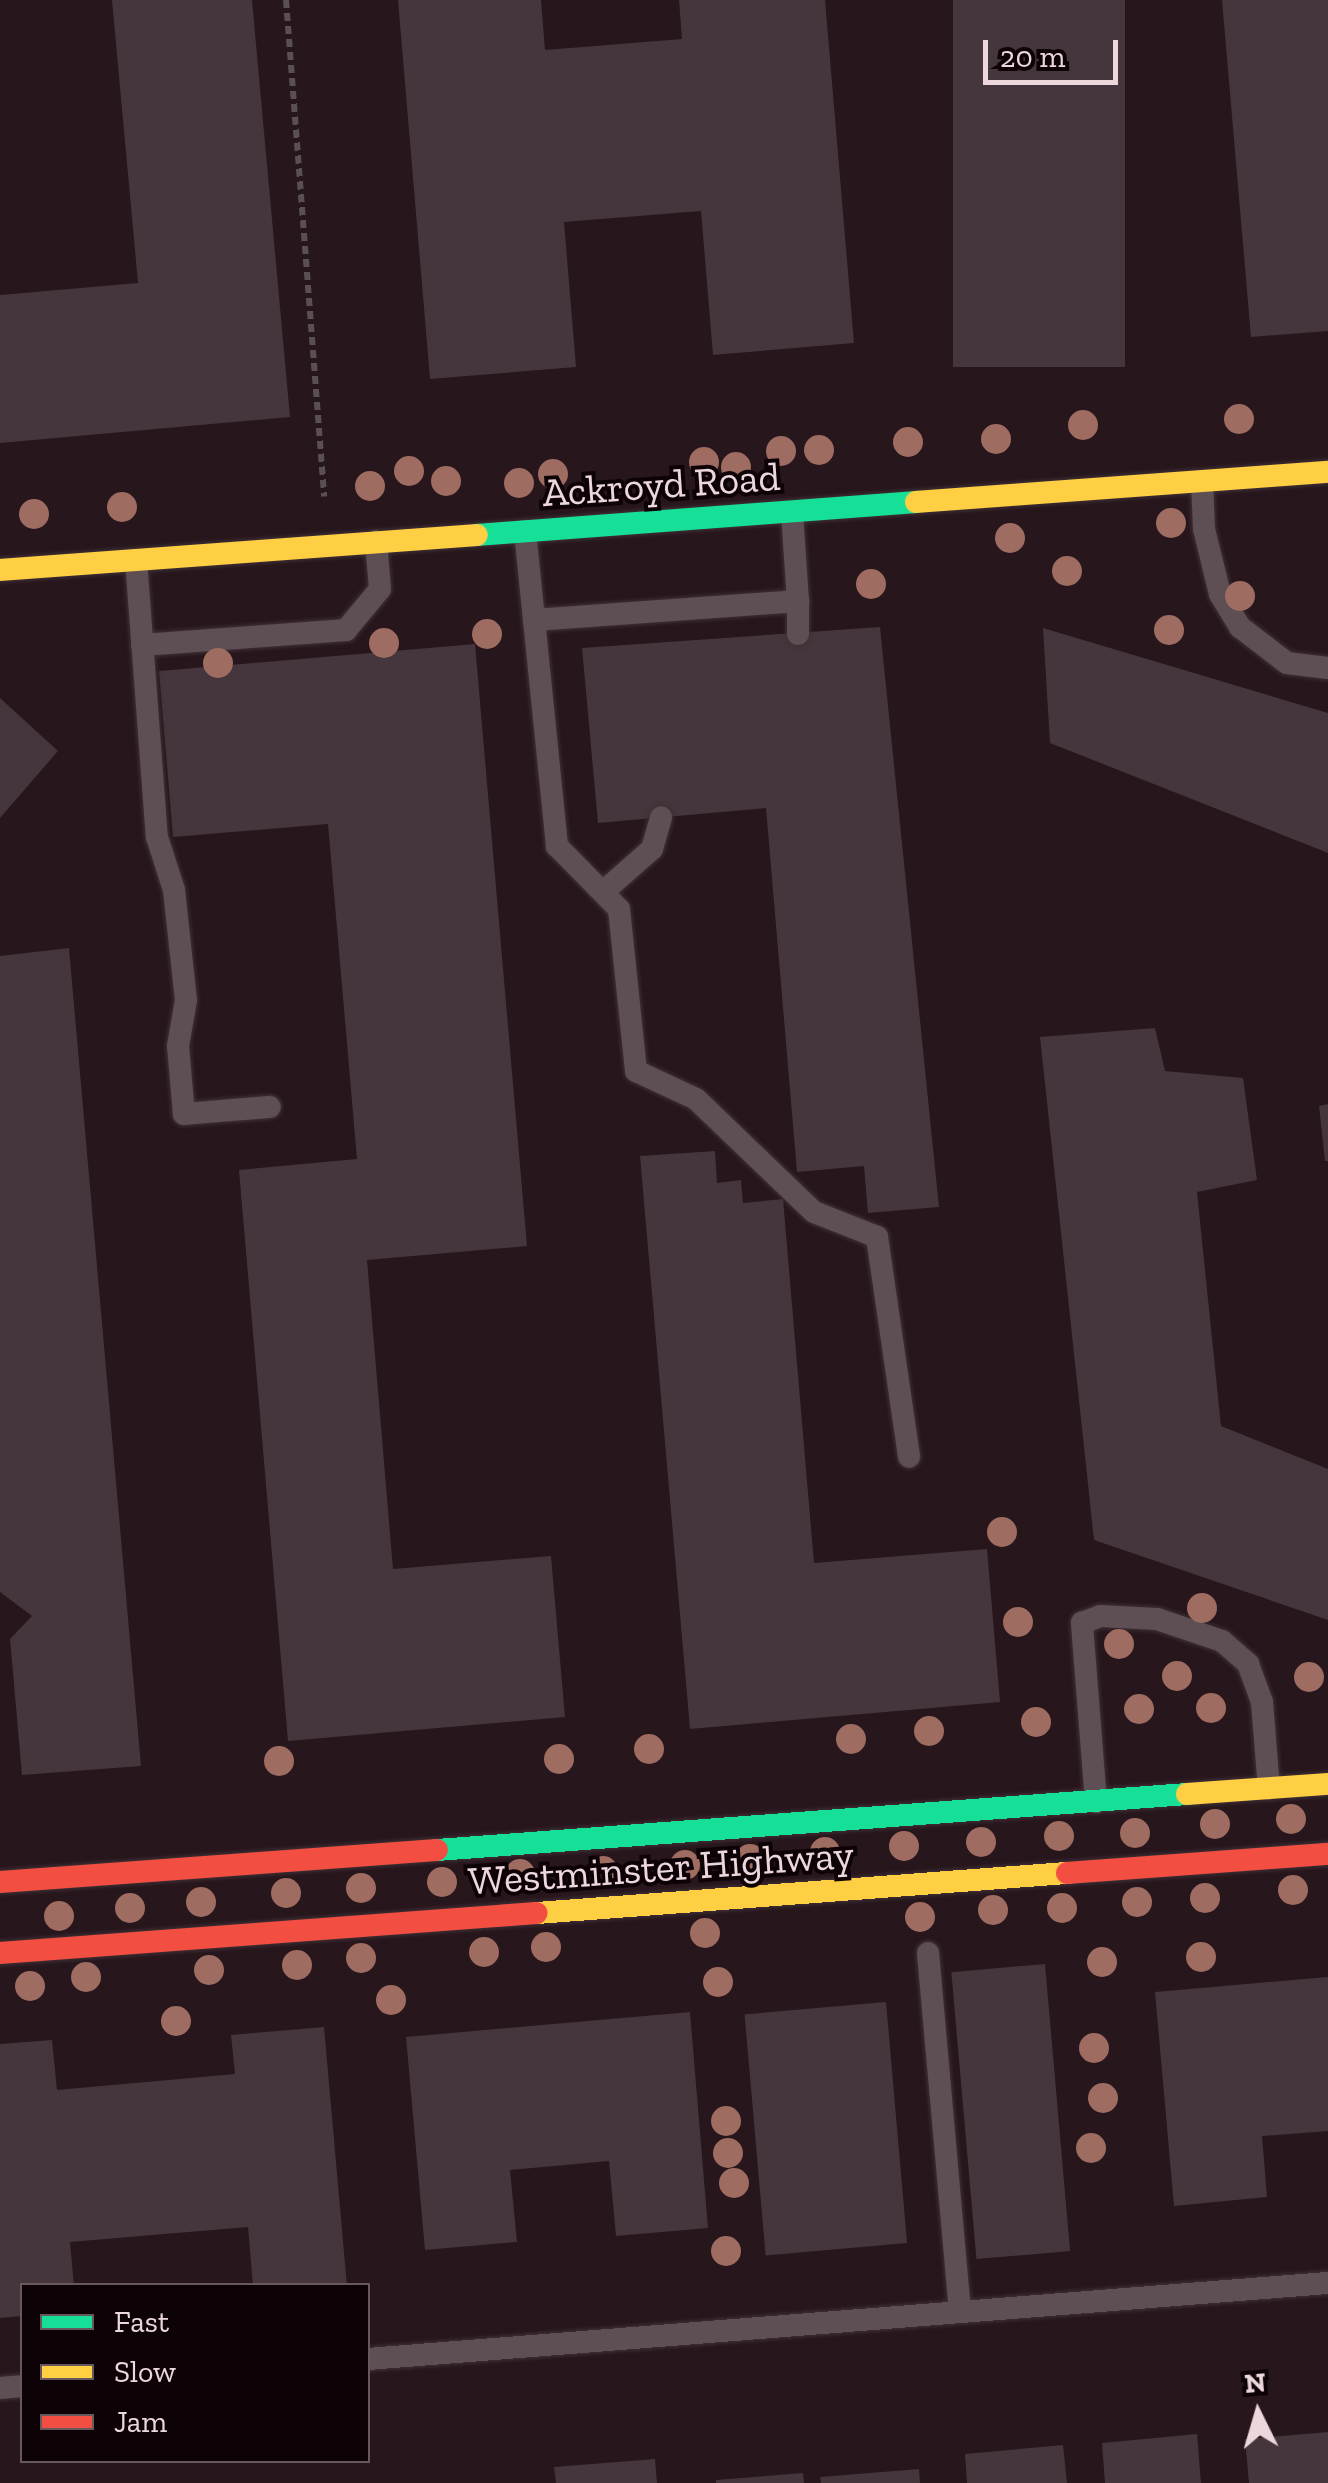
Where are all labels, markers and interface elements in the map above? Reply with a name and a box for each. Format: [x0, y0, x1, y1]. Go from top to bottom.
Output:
scale bar [988, 20, 1123, 82]
text: 20 m [1000, 39, 1065, 75]
street label: Ackroyd Road [540, 452, 782, 516]
street label: Westminster Highway [466, 1830, 856, 1904]
legend [20, 2283, 370, 2463]
text: Fast [114, 2304, 169, 2340]
text: Slow [114, 2354, 176, 2390]
north arrow [1208, 2363, 1308, 2463]
text: N [1243, 2365, 1267, 2400]
text: Jam [114, 2404, 167, 2440]

